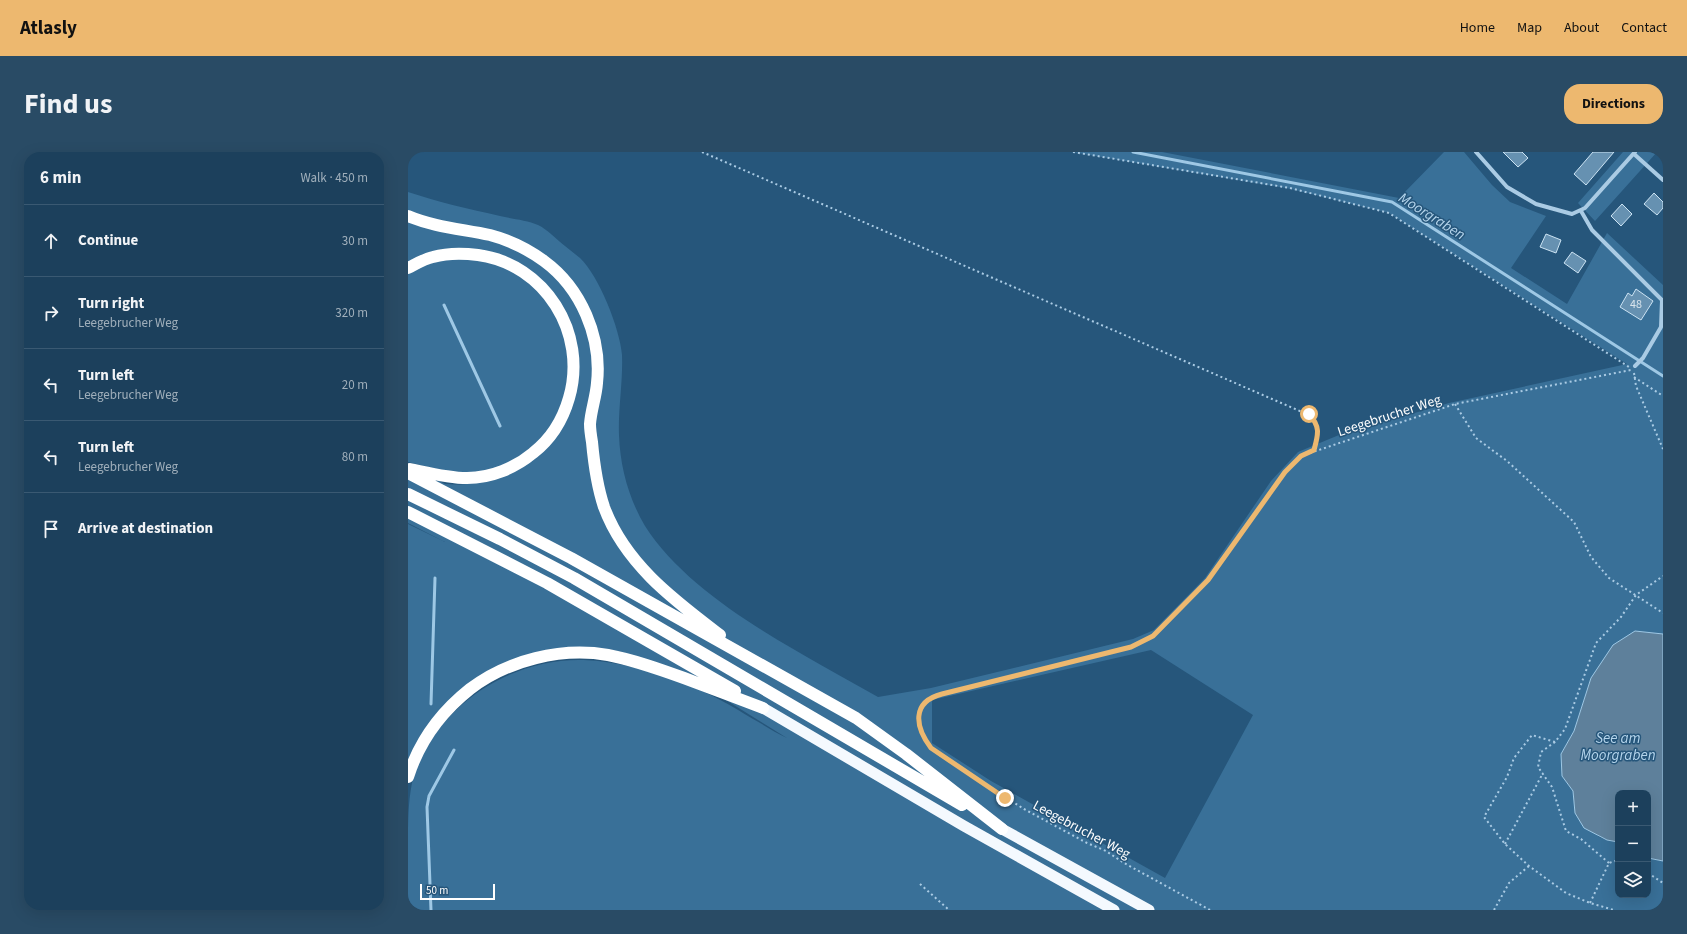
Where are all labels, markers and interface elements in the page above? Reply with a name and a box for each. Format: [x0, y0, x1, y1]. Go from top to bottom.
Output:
text: Atlasly [20, 15, 77, 42]
text: Home [1460, 18, 1495, 38]
text: Map [1517, 18, 1542, 38]
text: About [1564, 18, 1599, 38]
text: Contact [1621, 18, 1667, 38]
text: Find us [24, 84, 112, 124]
button: Directions [1564, 84, 1663, 124]
text: 6 min [40, 166, 81, 190]
text: Walk · 450 m [300, 169, 368, 187]
water label: Moorgraben [1394, 188, 1469, 245]
icon: ahead [40, 230, 62, 252]
text: Continue [78, 230, 138, 251]
text: 30 m [342, 232, 368, 250]
text: Turn right [78, 293, 144, 314]
house number: 48 [1630, 296, 1642, 313]
icon: right [40, 302, 62, 324]
text: 320 m [335, 304, 368, 322]
text: Leegebrucher Weg [78, 314, 178, 332]
text: Turn left [78, 365, 134, 386]
icon: left [40, 374, 62, 396]
text: 20 m [342, 376, 368, 394]
text: Leegebrucher Weg [78, 386, 178, 404]
street label: Leegebrucher Weg [1335, 390, 1444, 442]
route start [1300, 405, 1318, 423]
text: Turn left [78, 437, 134, 458]
icon: left [40, 446, 62, 468]
text: 80 m [342, 448, 368, 466]
text: Leegebrucher Weg [78, 458, 178, 476]
icon: arrive [40, 518, 62, 540]
text: Arrive at destination [78, 518, 213, 539]
water label: See am Moorgraben [1580, 728, 1656, 766]
route end [996, 789, 1014, 807]
map controls [1615, 790, 1651, 898]
button: + [1615, 790, 1651, 826]
street label: Leegebrucher Weg [1029, 796, 1134, 864]
button: − [1615, 826, 1651, 862]
button: layers [1615, 862, 1651, 898]
scale bar [420, 882, 495, 901]
text: 50 m [426, 883, 448, 898]

